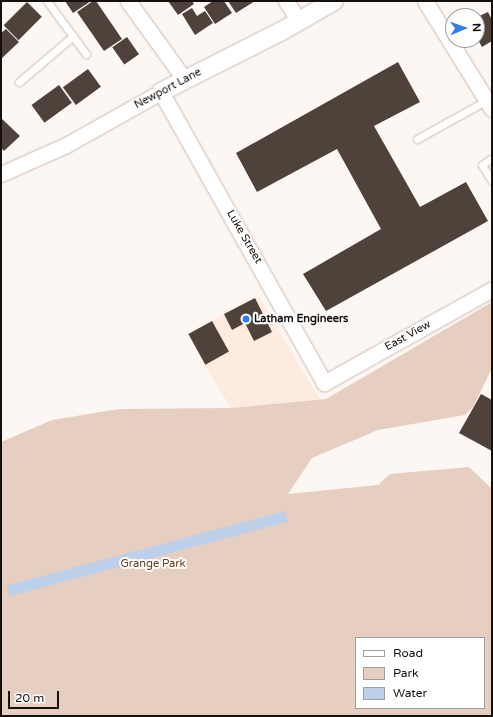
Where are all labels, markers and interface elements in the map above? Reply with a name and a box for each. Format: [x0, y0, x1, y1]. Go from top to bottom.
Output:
north arrow [445, 8, 485, 48]
text: N [470, 23, 483, 32]
street label: Newport Lane [132, 66, 204, 112]
street label: Luke Street [223, 208, 265, 266]
place label: Latham Engineers [254, 312, 348, 326]
marker: Latham Engineers [241, 314, 251, 324]
street label: East View [383, 318, 433, 354]
park label: Grange Park [121, 557, 185, 571]
legend [355, 637, 485, 709]
text: Road [393, 646, 423, 660]
text: Park [393, 666, 419, 680]
scale bar [10, 683, 61, 709]
text: Water [393, 686, 427, 700]
text: 20 m [15, 691, 44, 705]

